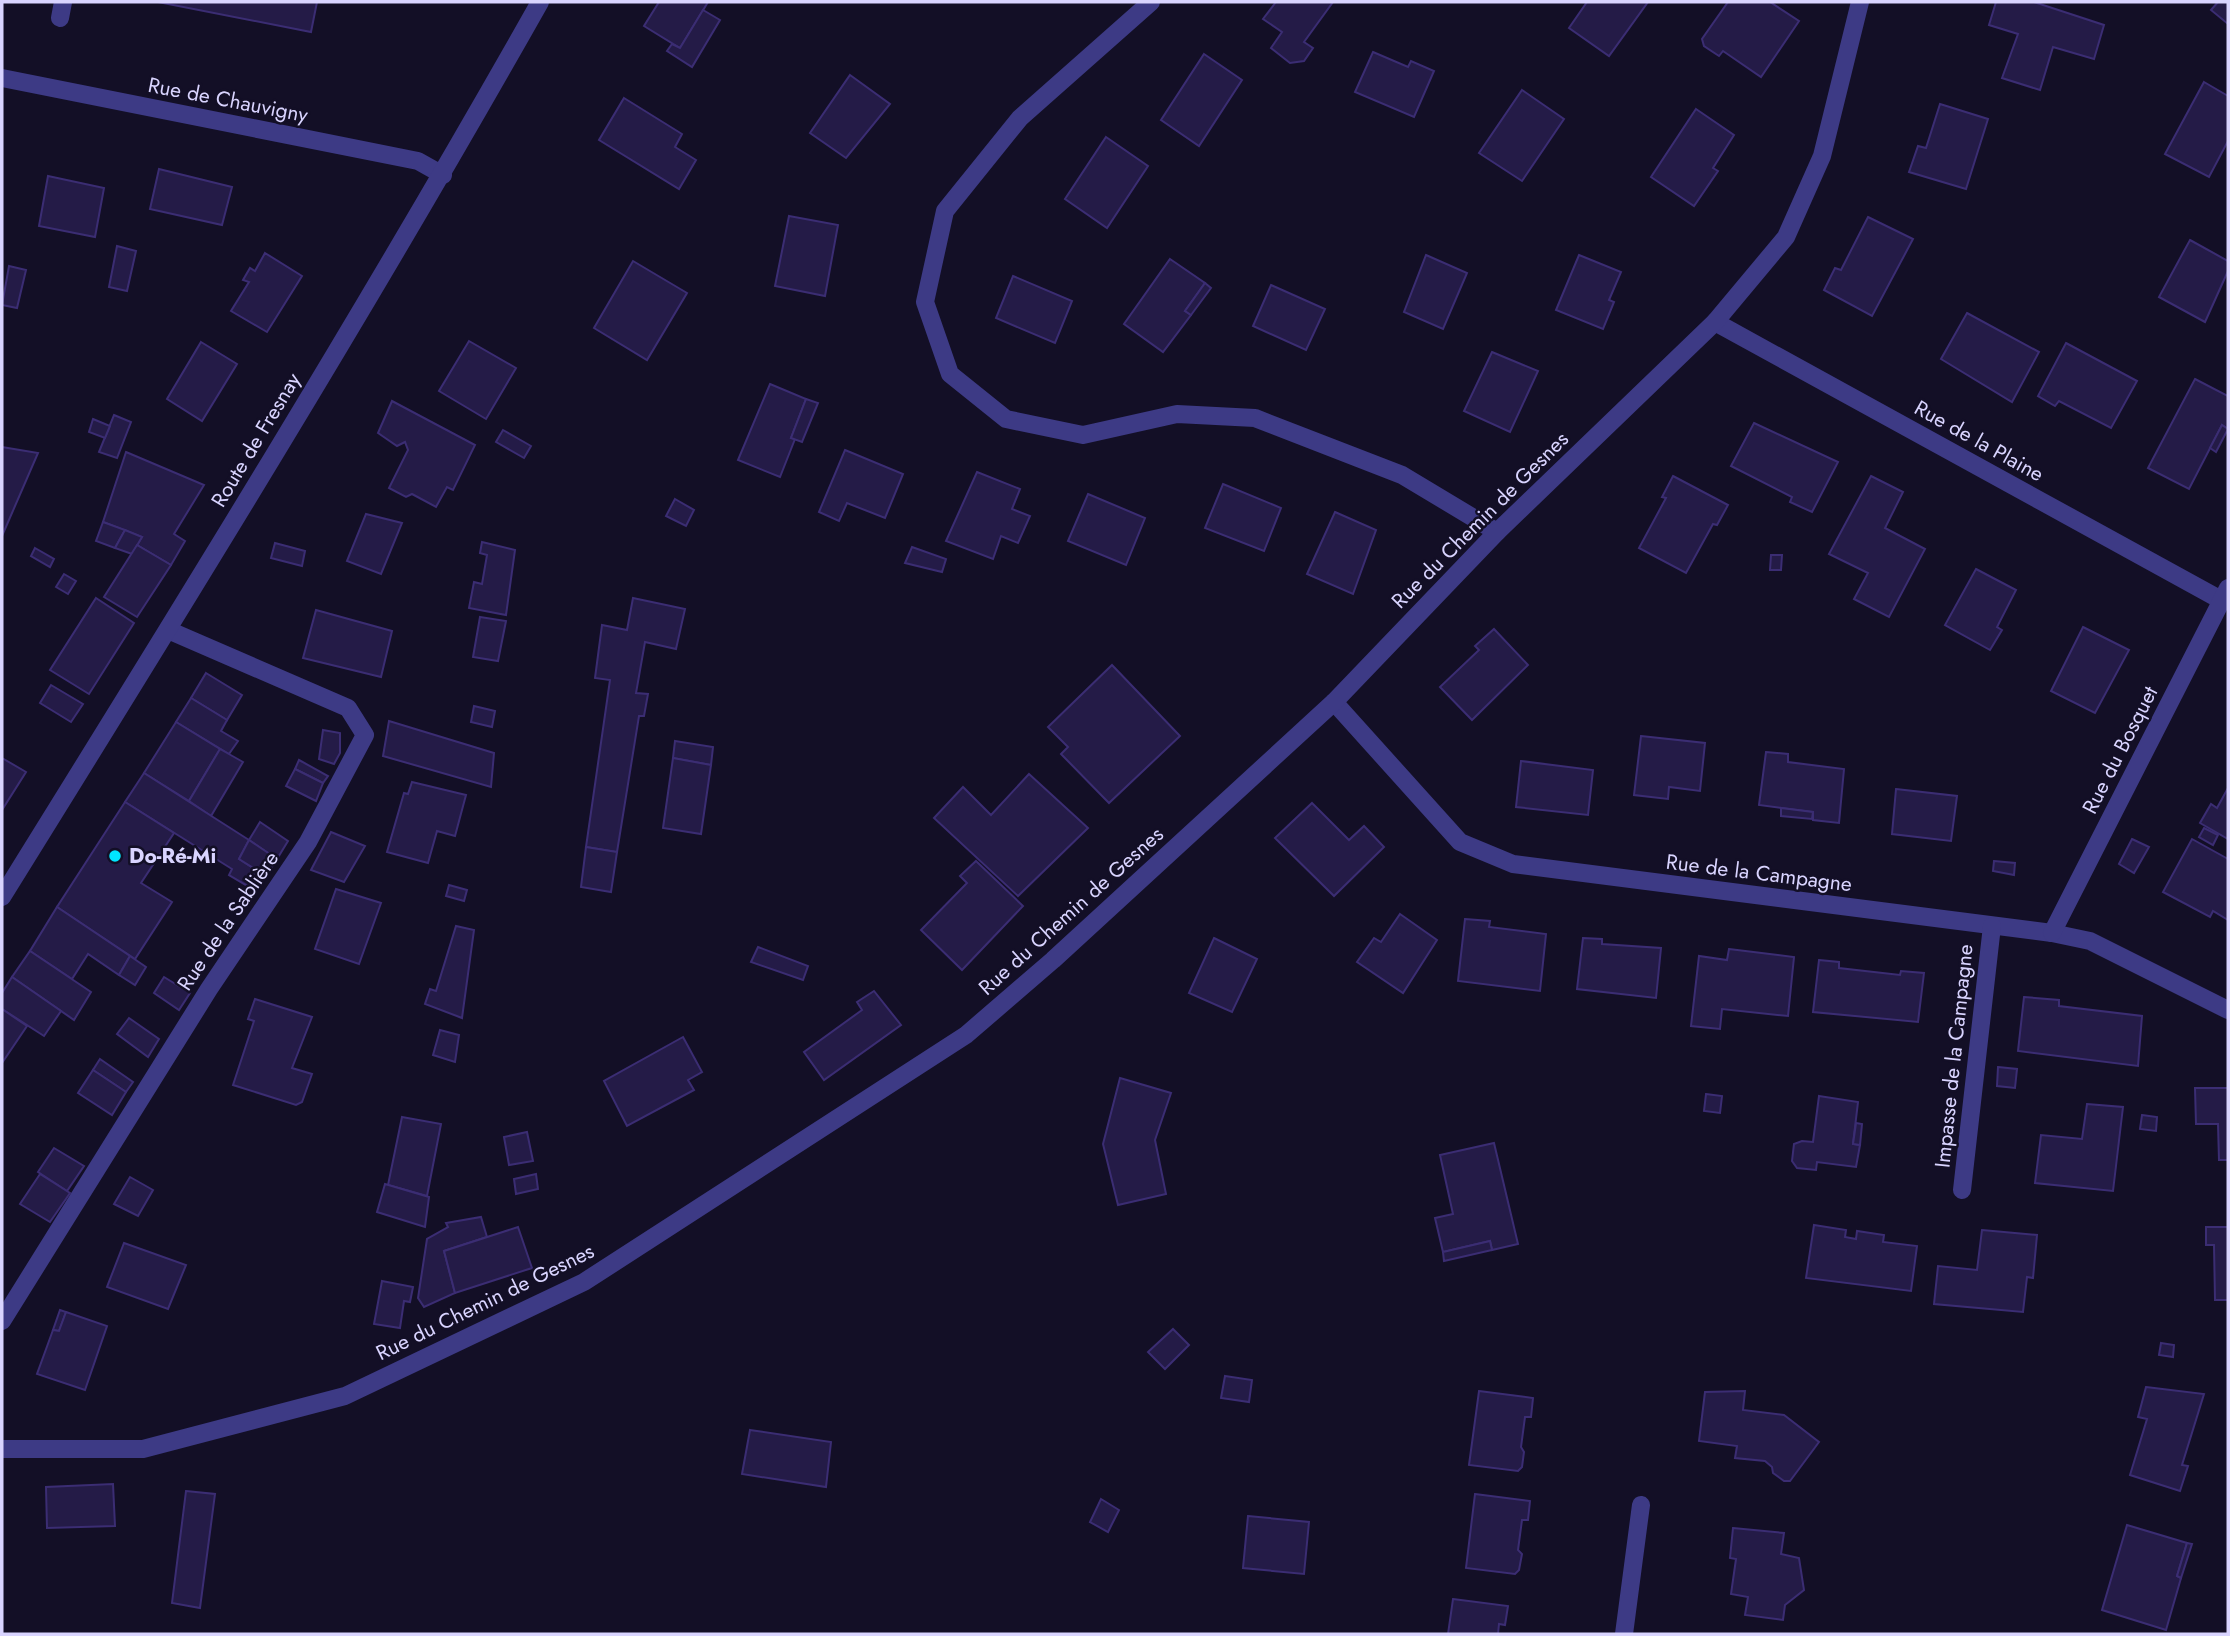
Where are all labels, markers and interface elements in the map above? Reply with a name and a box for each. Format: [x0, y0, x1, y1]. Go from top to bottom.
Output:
street label: Rue de Chauvigny [145, 70, 311, 130]
street label: Route de Fresnay [204, 366, 308, 513]
street label: Rue de la Plaine [1909, 393, 2049, 489]
street label: Rue du Chemin de Gesnes [1385, 425, 1575, 615]
street label: Rue du Bosquet [2075, 681, 2165, 819]
street label: Rue du Chemin de Gesnes [972, 820, 1170, 1002]
place label: Do-Ré-Mi [129, 841, 216, 871]
street label: Rue de la Sablière [170, 845, 286, 997]
street label: Rue de la Campagne [1664, 847, 1854, 899]
marker: Do-Ré-Mi [107, 848, 123, 864]
street label: Impasse de la Campagne [1927, 943, 1981, 1169]
street label: Rue du Chemin de Gesnes [371, 1236, 599, 1368]

